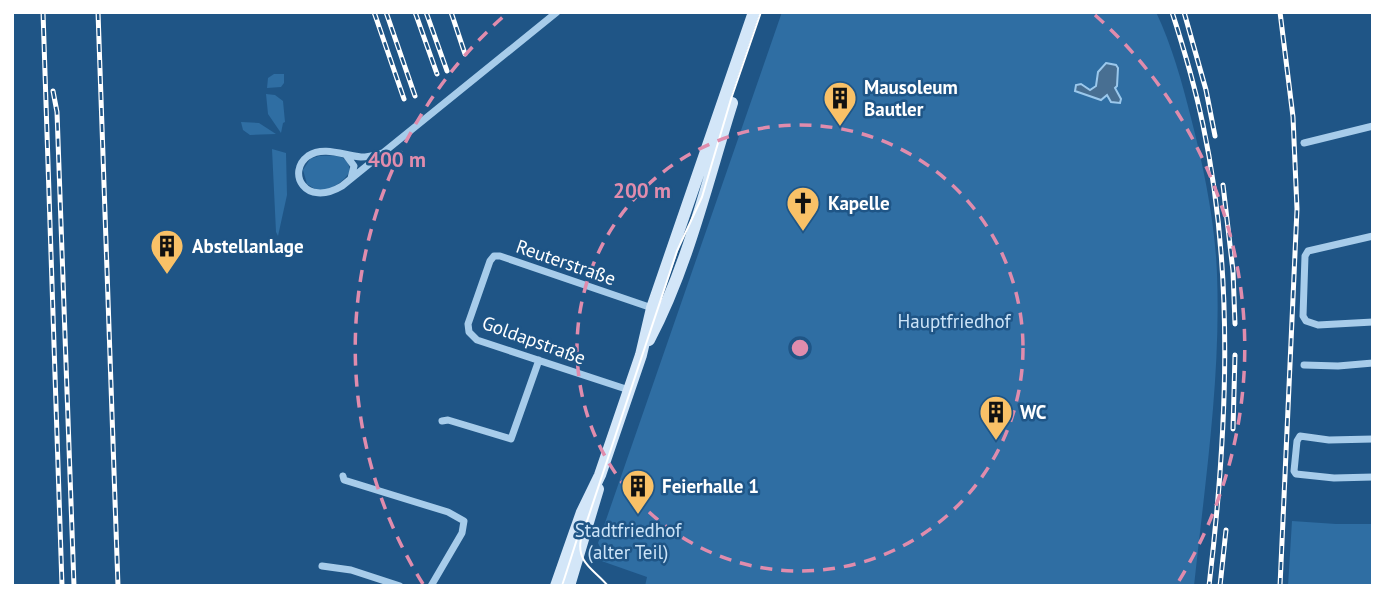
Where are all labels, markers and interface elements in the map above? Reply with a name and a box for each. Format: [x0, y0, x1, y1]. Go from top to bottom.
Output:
place label: Mausoleum Bautler [864, 75, 958, 121]
building icon: Mausoleum Bautler [821, 79, 859, 128]
text: 400 m [368, 146, 426, 173]
text: 200 m [613, 177, 671, 204]
church icon: Kapelle [784, 184, 822, 233]
place label: Kapelle [828, 191, 890, 215]
building icon: Abstellanlage [148, 227, 186, 276]
place label: Abstellanlage [192, 234, 304, 258]
street label: Reuterstraße [513, 234, 619, 290]
park label: Hauptfriedhof [897, 309, 1011, 333]
street label: Goldapstraße [479, 310, 589, 370]
centre of rings [788, 336, 812, 360]
building icon: WC [977, 393, 1015, 442]
place label: WC [1020, 400, 1047, 424]
building icon: Feierhalle 1 [619, 467, 657, 516]
place label: Feierhalle 1 [662, 474, 759, 498]
park label: Stadtfriedhof (alter Teil) [575, 518, 682, 564]

